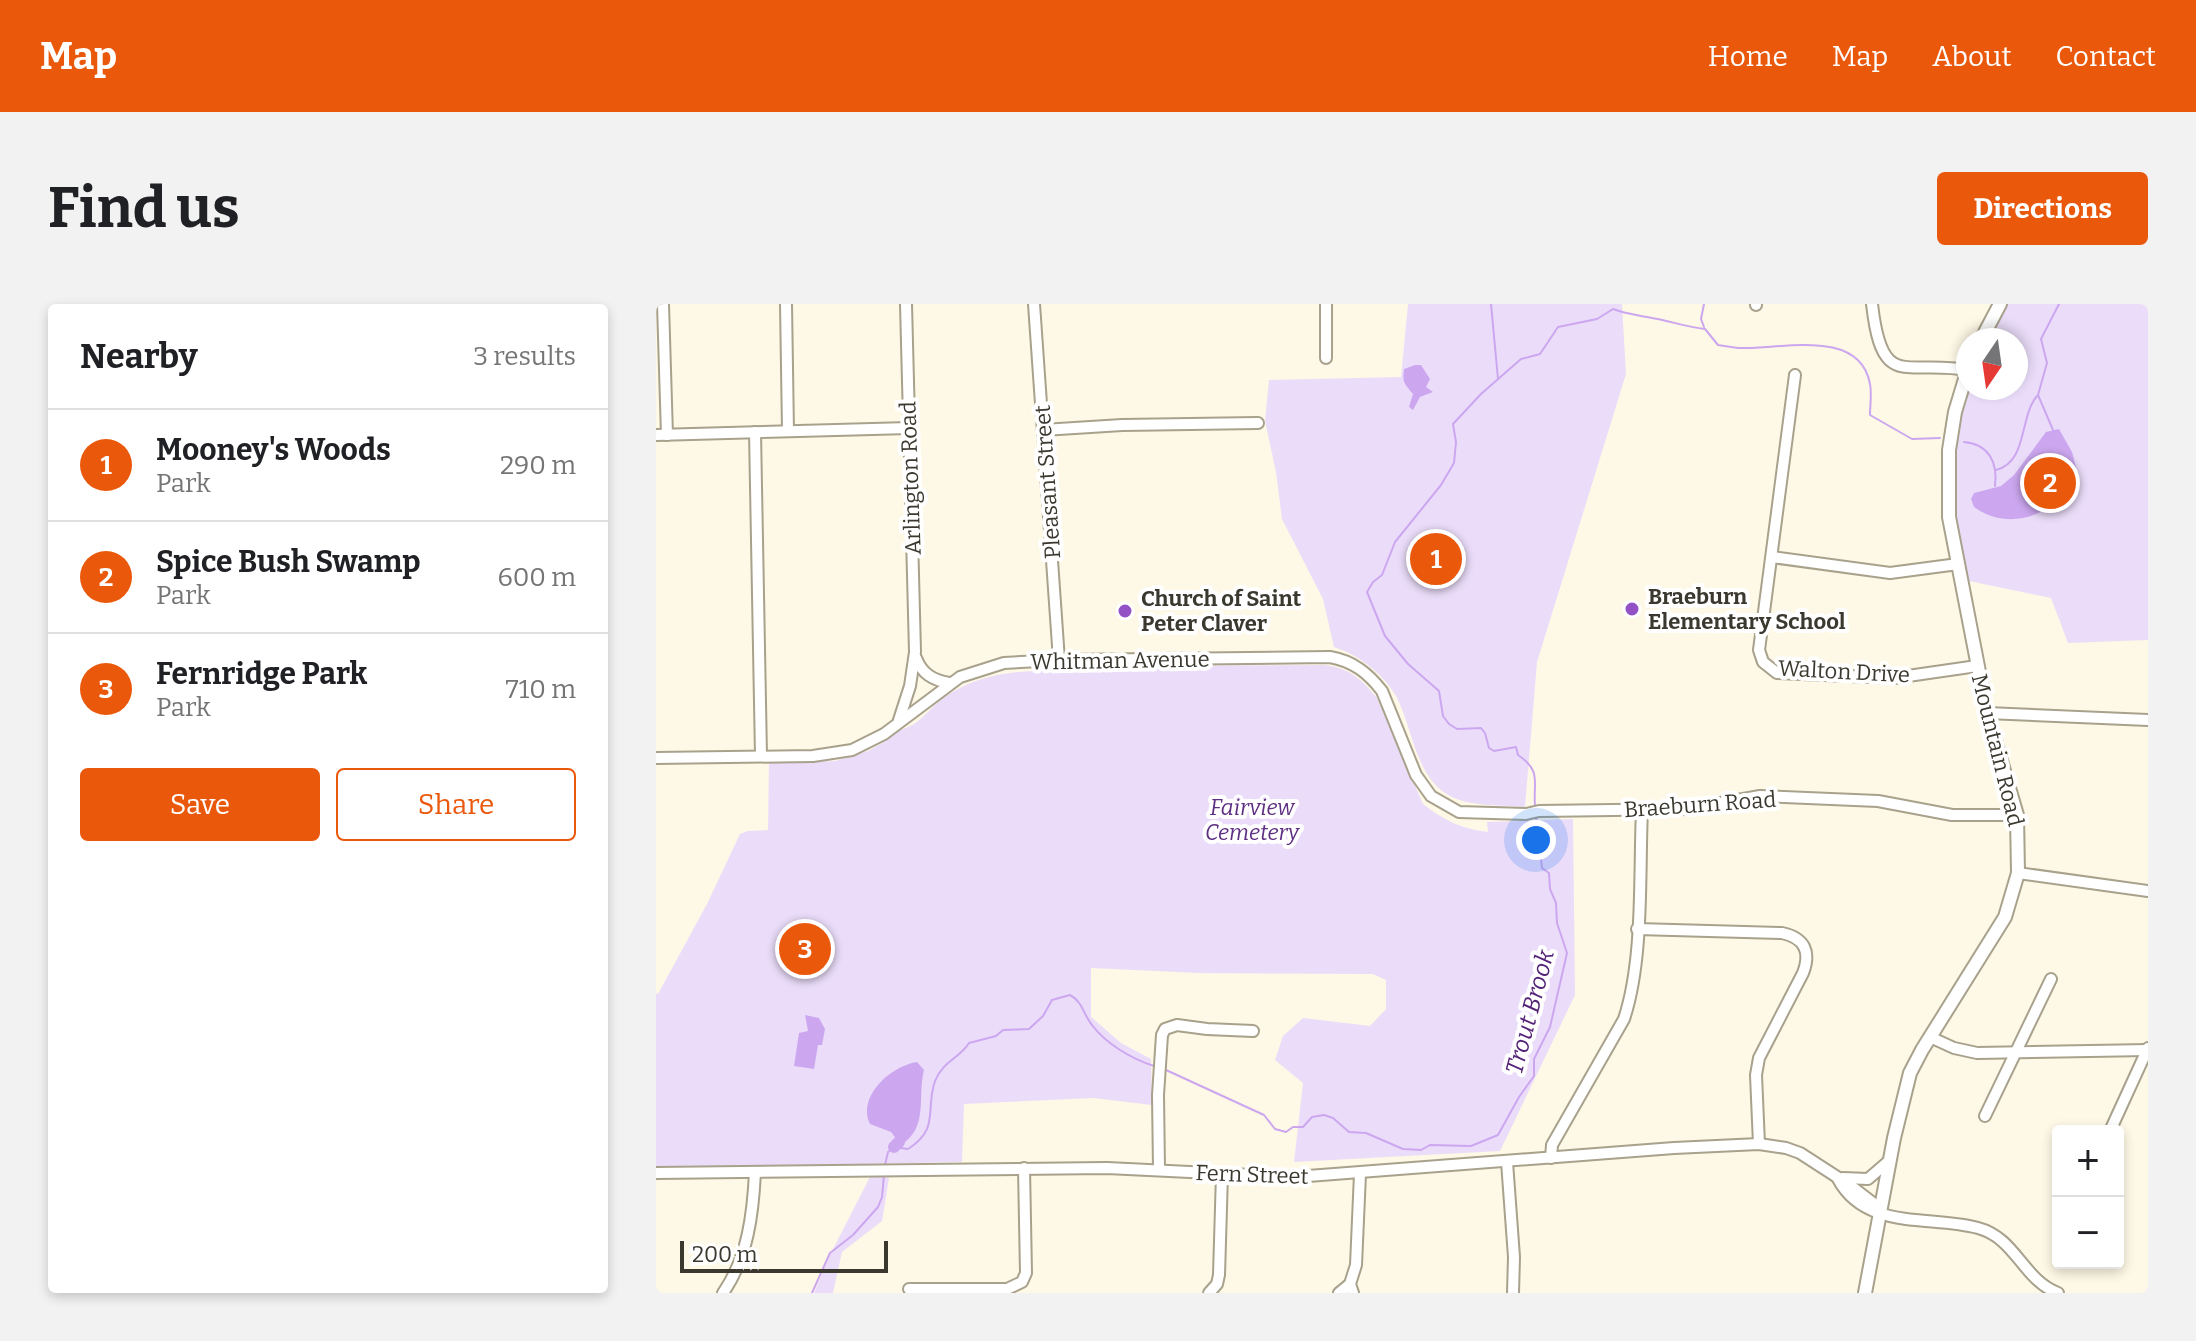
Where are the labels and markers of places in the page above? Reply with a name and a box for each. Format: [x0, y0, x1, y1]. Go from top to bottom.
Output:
pin: 2 [2024, 453, 2076, 513]
pin: 1 [1410, 529, 1462, 589]
place label: Braeburn Elementary School [1648, 583, 1846, 635]
place label: Church of Saint Peter Claver [1141, 585, 1302, 637]
marker: Braeburn Elementary School [1623, 600, 1641, 618]
marker: Church of Saint Peter Claver [1116, 602, 1134, 620]
pin: 3 [779, 919, 831, 979]

